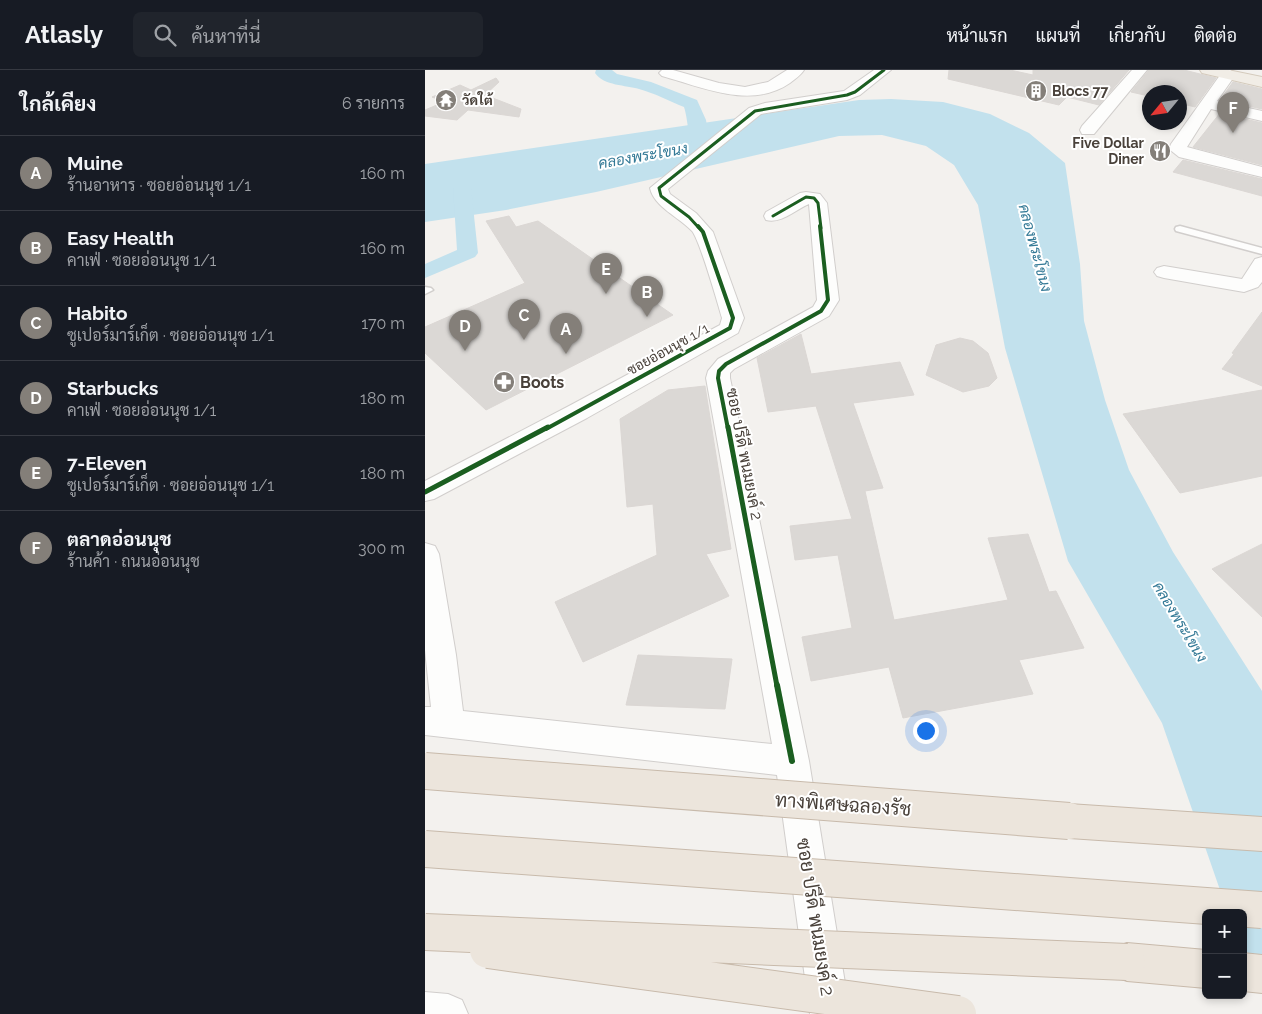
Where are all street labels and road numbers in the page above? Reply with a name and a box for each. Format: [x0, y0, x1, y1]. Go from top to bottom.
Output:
street label: ซอยอ่อนนุช 1/1 [624, 320, 713, 380]
street label: ซอย ปรีดี พนมยงค์ 2 [722, 386, 770, 522]
street label: ทางพิเศษฉลองรัช [774, 788, 912, 820]
street label: ซอย ปรีดี พนมยงค์ 2 [793, 836, 840, 997]

